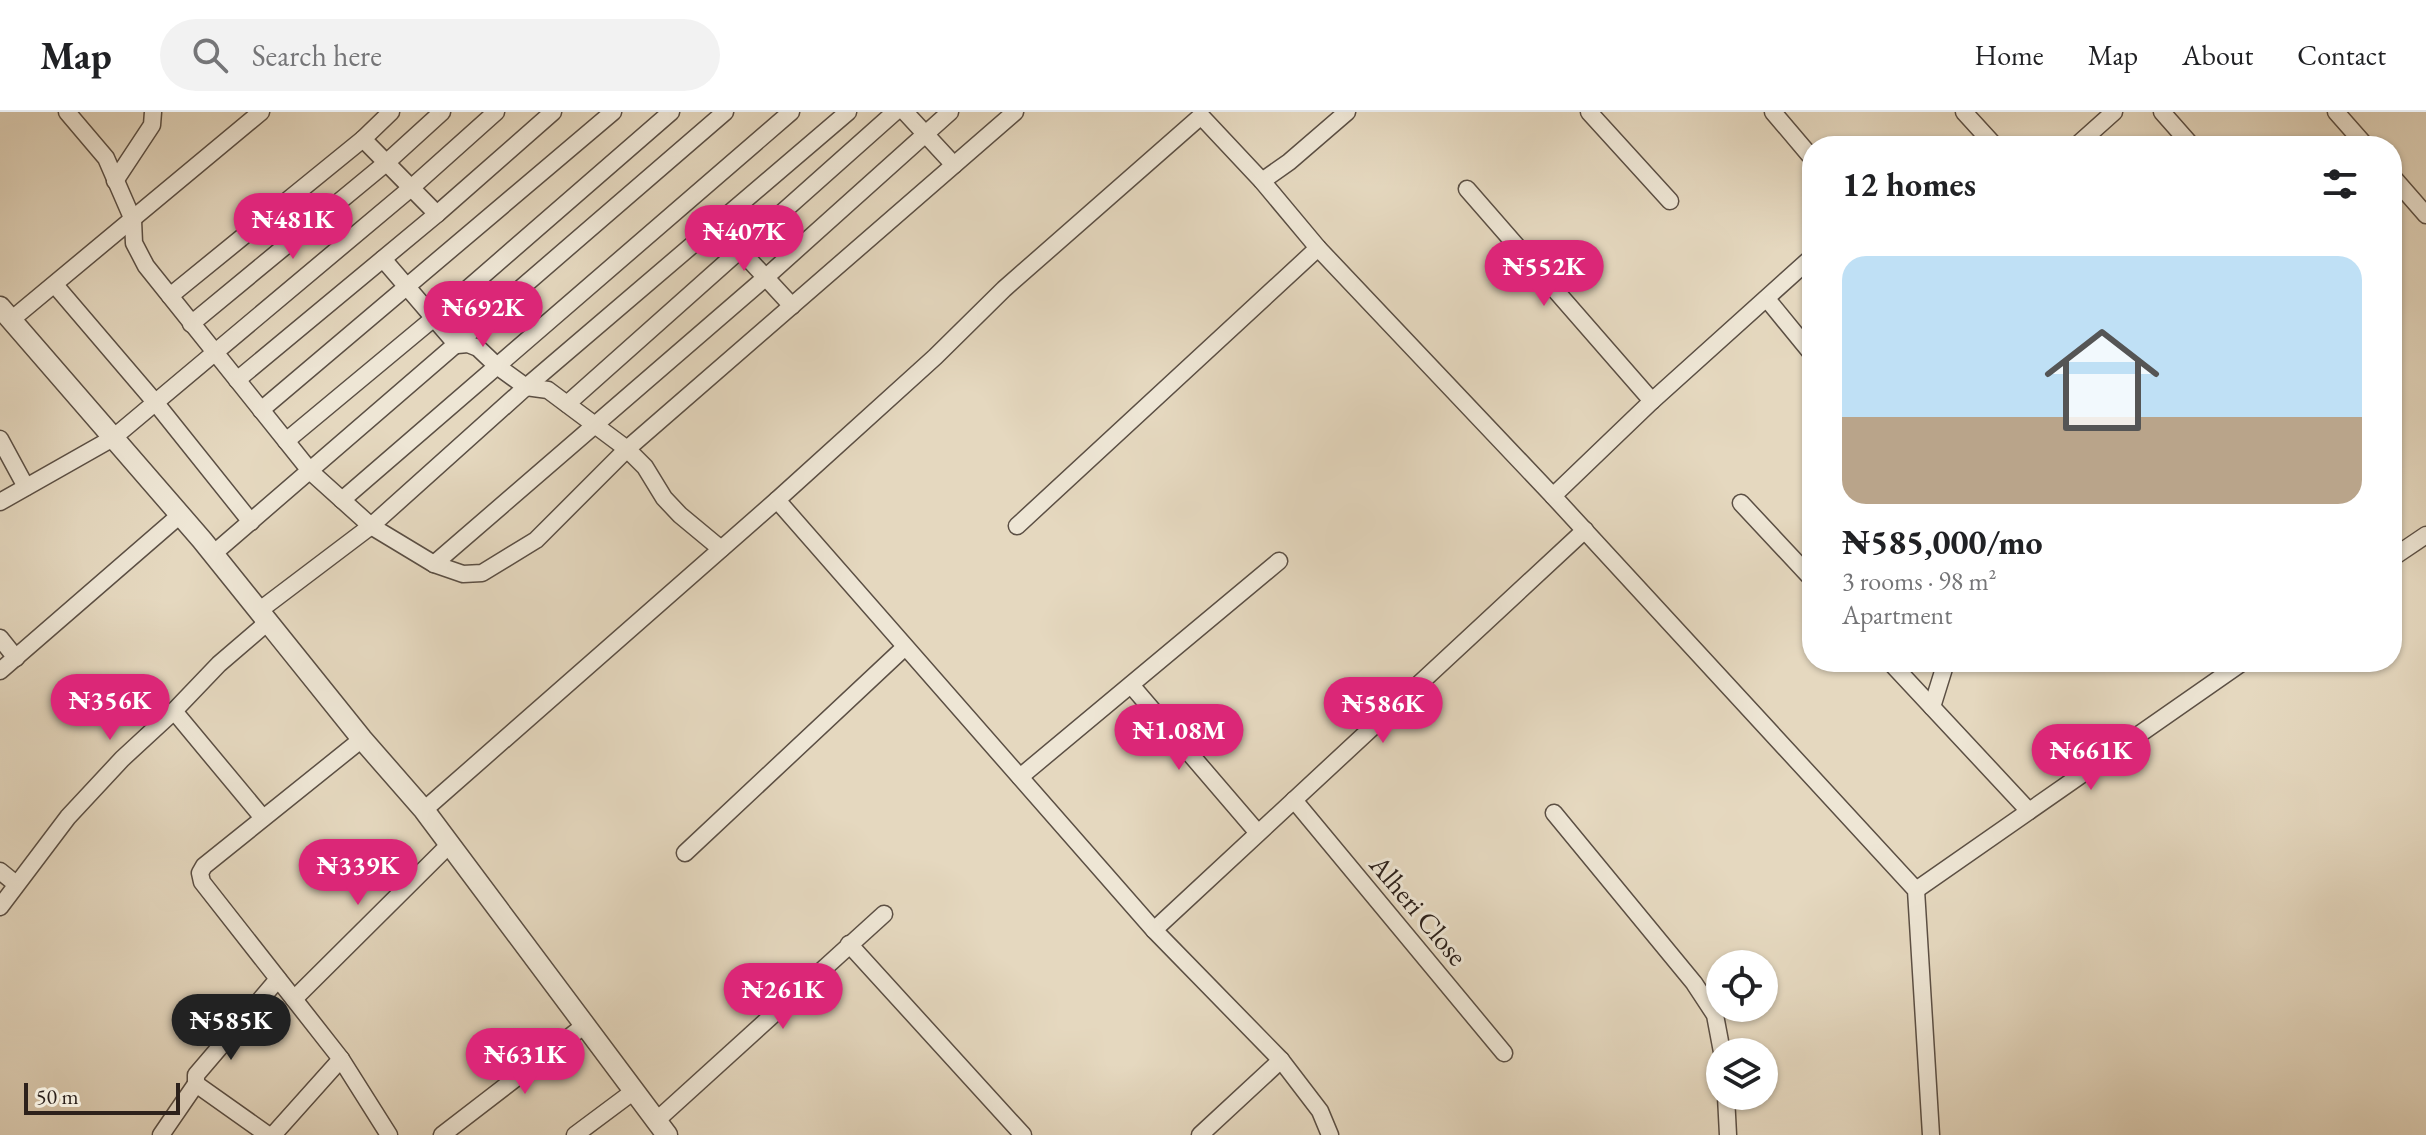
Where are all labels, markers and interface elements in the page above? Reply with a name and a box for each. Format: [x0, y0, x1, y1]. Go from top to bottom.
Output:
search box [160, 19, 720, 91]
text: Map [40, 31, 112, 80]
icon: search [188, 33, 232, 77]
text: Search here [252, 36, 382, 75]
text: Home [1974, 37, 2044, 73]
text: Map [2088, 37, 2138, 73]
text: About [2182, 37, 2253, 73]
text: Contact [2297, 37, 2386, 73]
text: 12 homes [1842, 162, 1976, 206]
icon: filters [2318, 162, 2362, 206]
pin: ₦481K [237, 193, 349, 261]
text: ₦481K [252, 202, 334, 236]
pin: ₦407K [688, 205, 800, 273]
text: ₦407K [703, 214, 785, 248]
pin: ₦552K [1488, 240, 1600, 308]
text: ₦552K [1503, 249, 1585, 283]
pin: ₦692K [427, 281, 539, 349]
text: ₦692K [442, 290, 524, 324]
icon: home [2030, 308, 2174, 452]
text: ₦585,000/mo [1842, 520, 2043, 564]
text: 3 rooms · 98 m² [1842, 564, 1997, 598]
text: Apartment [1842, 598, 1952, 632]
pin: ₦356K [54, 674, 166, 742]
pin: ₦586K [1327, 677, 1439, 745]
text: ₦356K [69, 683, 151, 717]
text: ₦586K [1342, 686, 1424, 720]
pin: ₦1.08M [1114, 704, 1244, 772]
text: ₦1.08M [1132, 713, 1226, 747]
pin: ₦661K [2035, 724, 2147, 792]
text: ₦661K [2050, 733, 2132, 767]
pin: ₦339K [302, 839, 414, 907]
street label: Alheri Close [1362, 846, 1476, 973]
text: ₦339K [317, 848, 399, 882]
map controls [1706, 950, 1778, 1110]
button: locate [1706, 950, 1778, 1022]
pin: ₦261K [727, 963, 839, 1031]
text: ₦261K [742, 972, 824, 1006]
pin: ₦585K [175, 994, 287, 1062]
text: ₦585K [190, 1003, 272, 1037]
pin: ₦631K [469, 1028, 581, 1096]
text: ₦631K [484, 1037, 566, 1071]
button: layers [1706, 1038, 1778, 1110]
scale bar [24, 1079, 180, 1115]
text: 50 m [36, 1082, 79, 1111]

